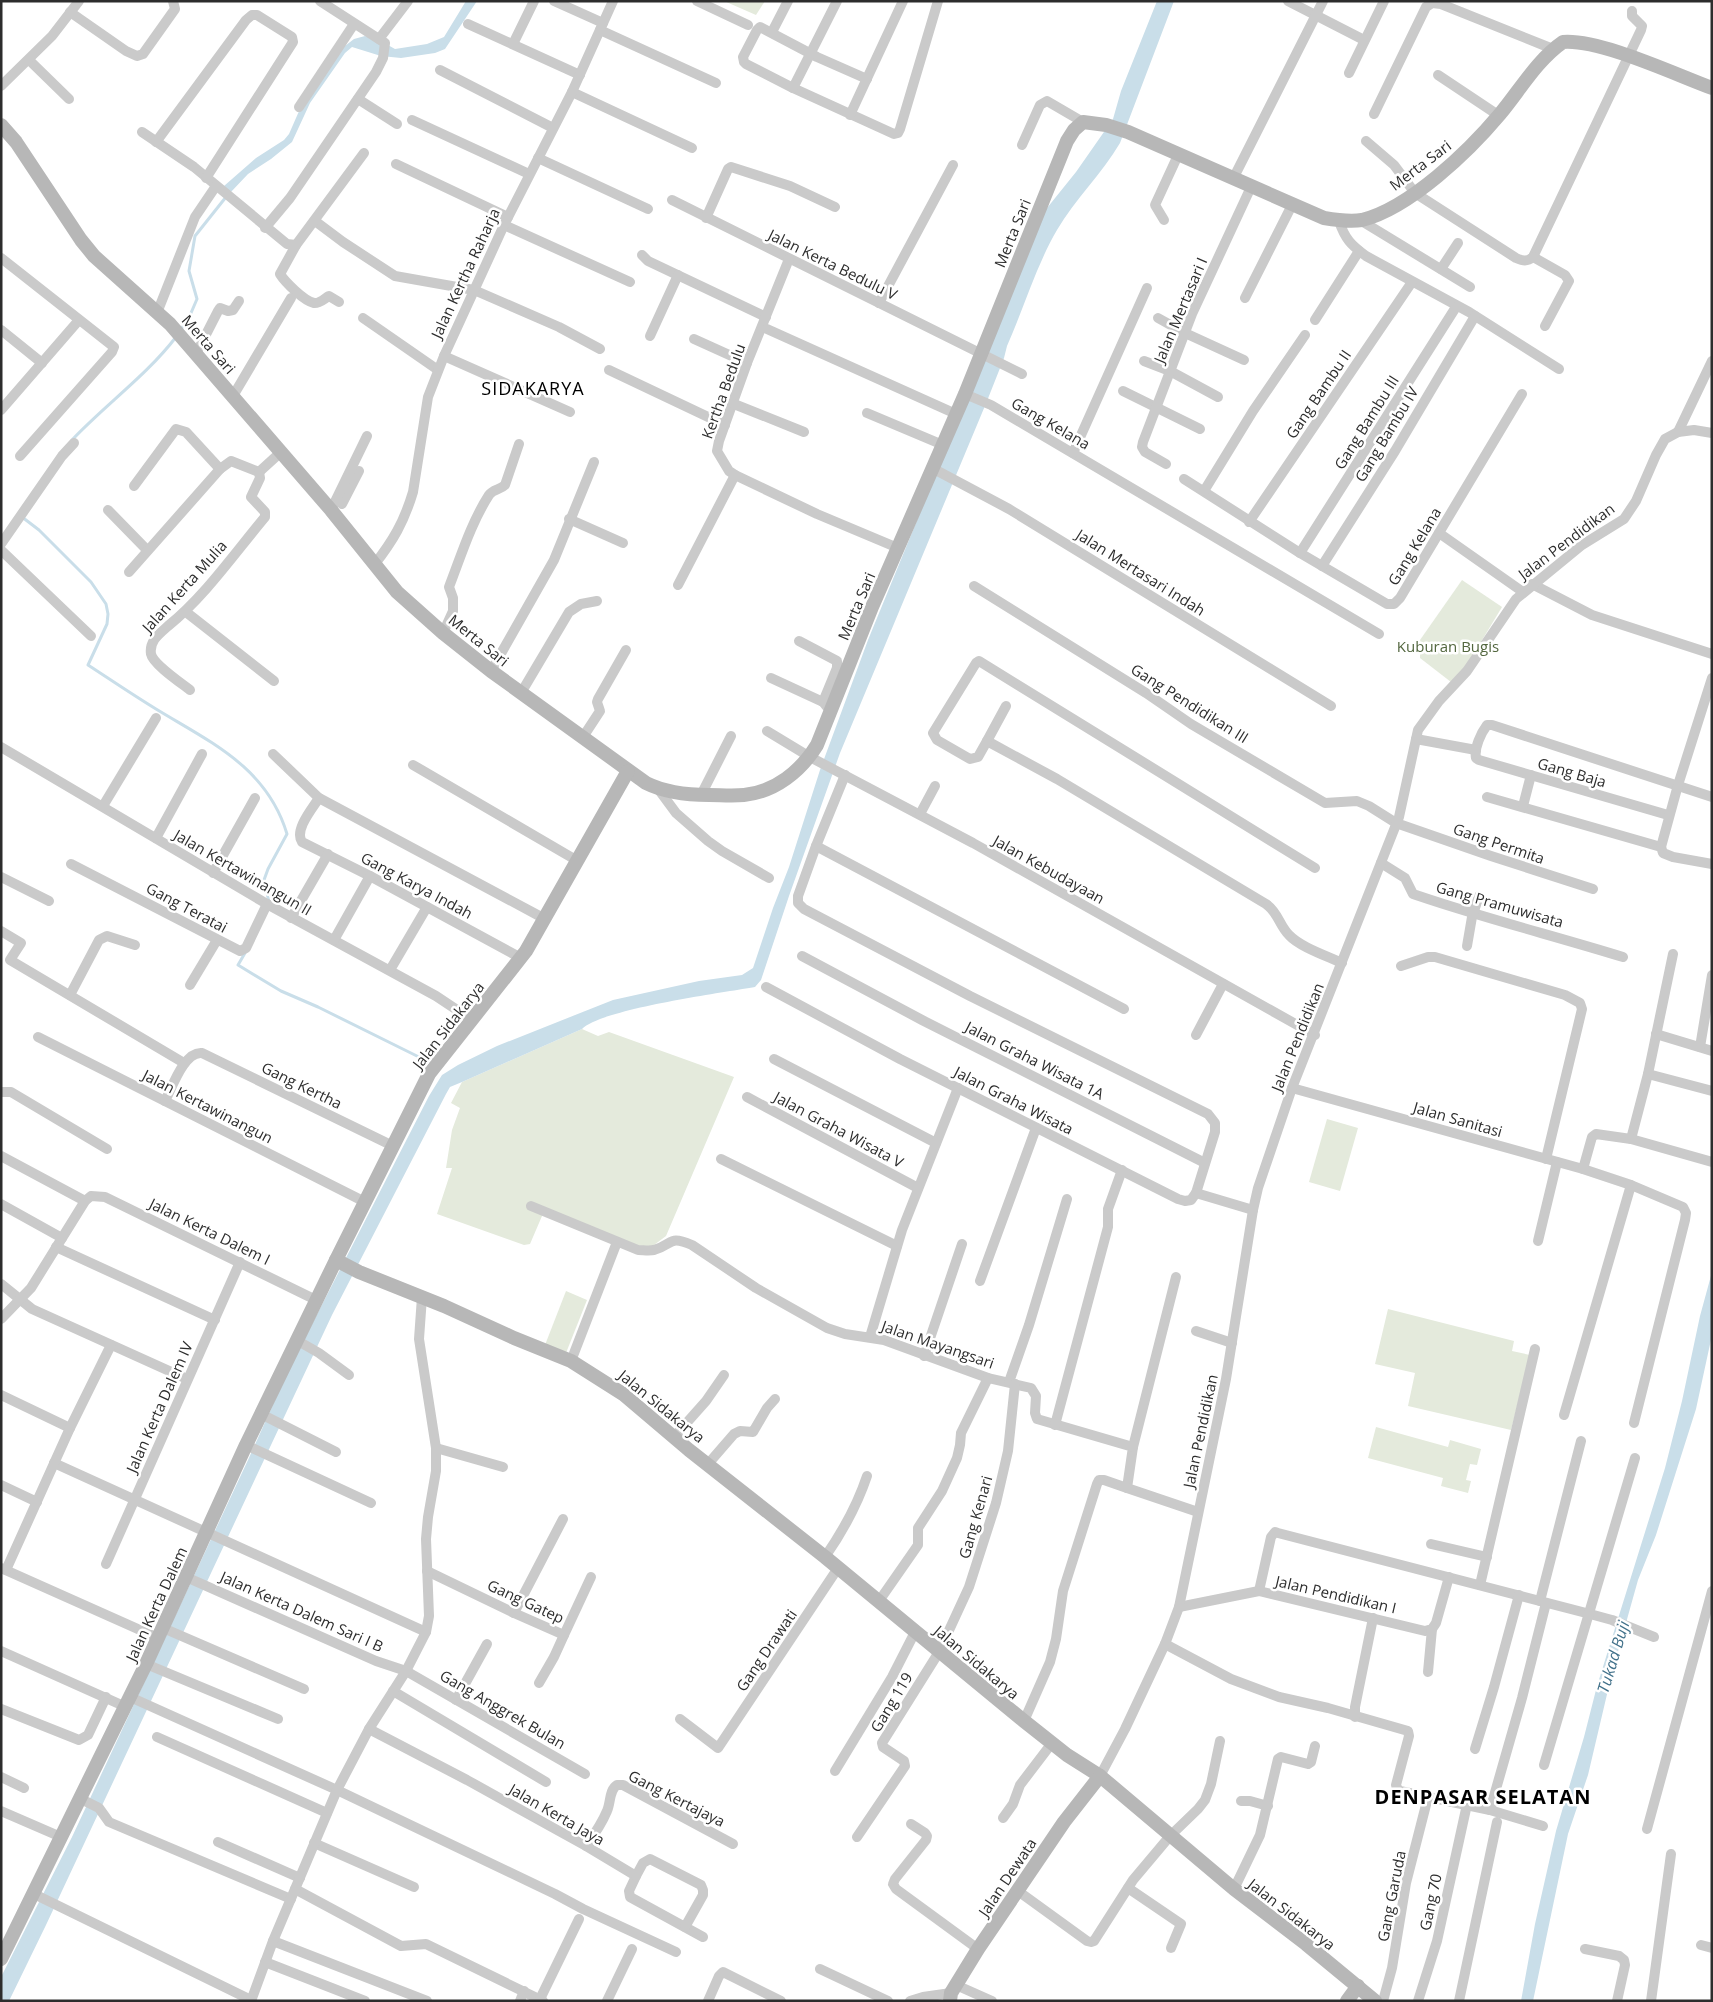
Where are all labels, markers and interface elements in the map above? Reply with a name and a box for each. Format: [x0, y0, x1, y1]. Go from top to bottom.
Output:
street label: Merta Sari [1385, 135, 1455, 195]
street label: Merta Sari [989, 196, 1035, 270]
street label: Jalan Kertha Raharja [425, 205, 504, 343]
street label: Jalan Kerta Bedulu V [763, 223, 901, 304]
street label: Jalan Mertasari I [1148, 254, 1211, 368]
street label: Merta Sari [178, 310, 240, 378]
street label: Kertha Bedulu [697, 341, 749, 441]
street label: Gang Bambu II [1281, 346, 1355, 442]
street label: Gang Bambu III [1329, 371, 1403, 473]
district label: SIDAKARYA [481, 376, 585, 400]
street label: Gang Bambu IV [1350, 383, 1422, 485]
street label: Gang Kelana [1008, 392, 1094, 454]
street label: Jalan Pendidikan [1512, 498, 1618, 585]
street label: Gang Kelana [1383, 503, 1445, 589]
street label: Jalan Mertasari Indah [1071, 523, 1209, 620]
street label: Jalan Kerta Mulia [136, 536, 231, 638]
street label: Merta Sari [833, 569, 879, 643]
street label: Merta Sari [445, 610, 513, 670]
park label: Kuburan Bugis [1397, 636, 1499, 656]
street label: Gang Pendidikan III [1127, 659, 1253, 747]
street label: Gang Baja [1535, 753, 1609, 791]
street label: Gang Permita [1451, 818, 1547, 868]
street label: Jalan Kertawinangun II [169, 823, 316, 920]
street label: Jalan Kebudayaan [988, 829, 1108, 908]
street label: Gang Karya Indah [358, 847, 476, 923]
street label: Gang Pramuwisata [1434, 876, 1566, 932]
street label: Gang Teratai [143, 877, 231, 937]
street label: Jalan Sidakarya [406, 977, 488, 1074]
street label: Jalan Pendidikan [1265, 980, 1328, 1096]
street label: Jalan Graha Wisata 1A [963, 1017, 1107, 1103]
street label: Gang Kertha [258, 1057, 346, 1113]
street label: Jalan Graha Wisata [951, 1062, 1077, 1138]
street label: Jalan Kertawinangun [138, 1064, 277, 1148]
street label: Jalan Graha Wisata V [769, 1085, 907, 1172]
street label: Jalan Sanitasi [1409, 1096, 1505, 1141]
street label: Jalan Kerta Dalem I [144, 1192, 274, 1269]
street label: Jalan Mayangsari [877, 1315, 997, 1373]
street label: Jalan Kerta Dalem IV [120, 1338, 197, 1477]
street label: Jalan Sidakarya [613, 1364, 709, 1447]
street label: Jalan Pendidikan [1178, 1372, 1222, 1492]
street label: Gang Kenari [954, 1473, 996, 1561]
street label: Jalan Kerta Dalem [120, 1543, 191, 1666]
street label: Jalan Kerta Dalem Sari I B [216, 1565, 387, 1656]
street label: Jalan Pendidikan I [1272, 1570, 1398, 1618]
street label: Gang Gatep [484, 1574, 568, 1628]
street label: Gang Drawati [731, 1605, 801, 1695]
water label: Tukad Buji [1592, 1617, 1635, 1696]
street label: Jalan Sidakarya [929, 1619, 1024, 1704]
street label: Gang Anggrek Bulan [437, 1665, 569, 1753]
street label: Gang 119 [865, 1668, 917, 1736]
street label: Gang Kertajaya [625, 1765, 729, 1831]
street label: Jalan Kerta Jaya [504, 1778, 608, 1849]
district label: DENPASAR SELATAN [1375, 1783, 1591, 1810]
street label: Jalan Dewata [972, 1834, 1041, 1922]
street label: Gang Garuda [1372, 1849, 1410, 1943]
street label: Jalan Sidakarya [1243, 1872, 1340, 1954]
street label: Gang 70 [1414, 1872, 1446, 1932]

